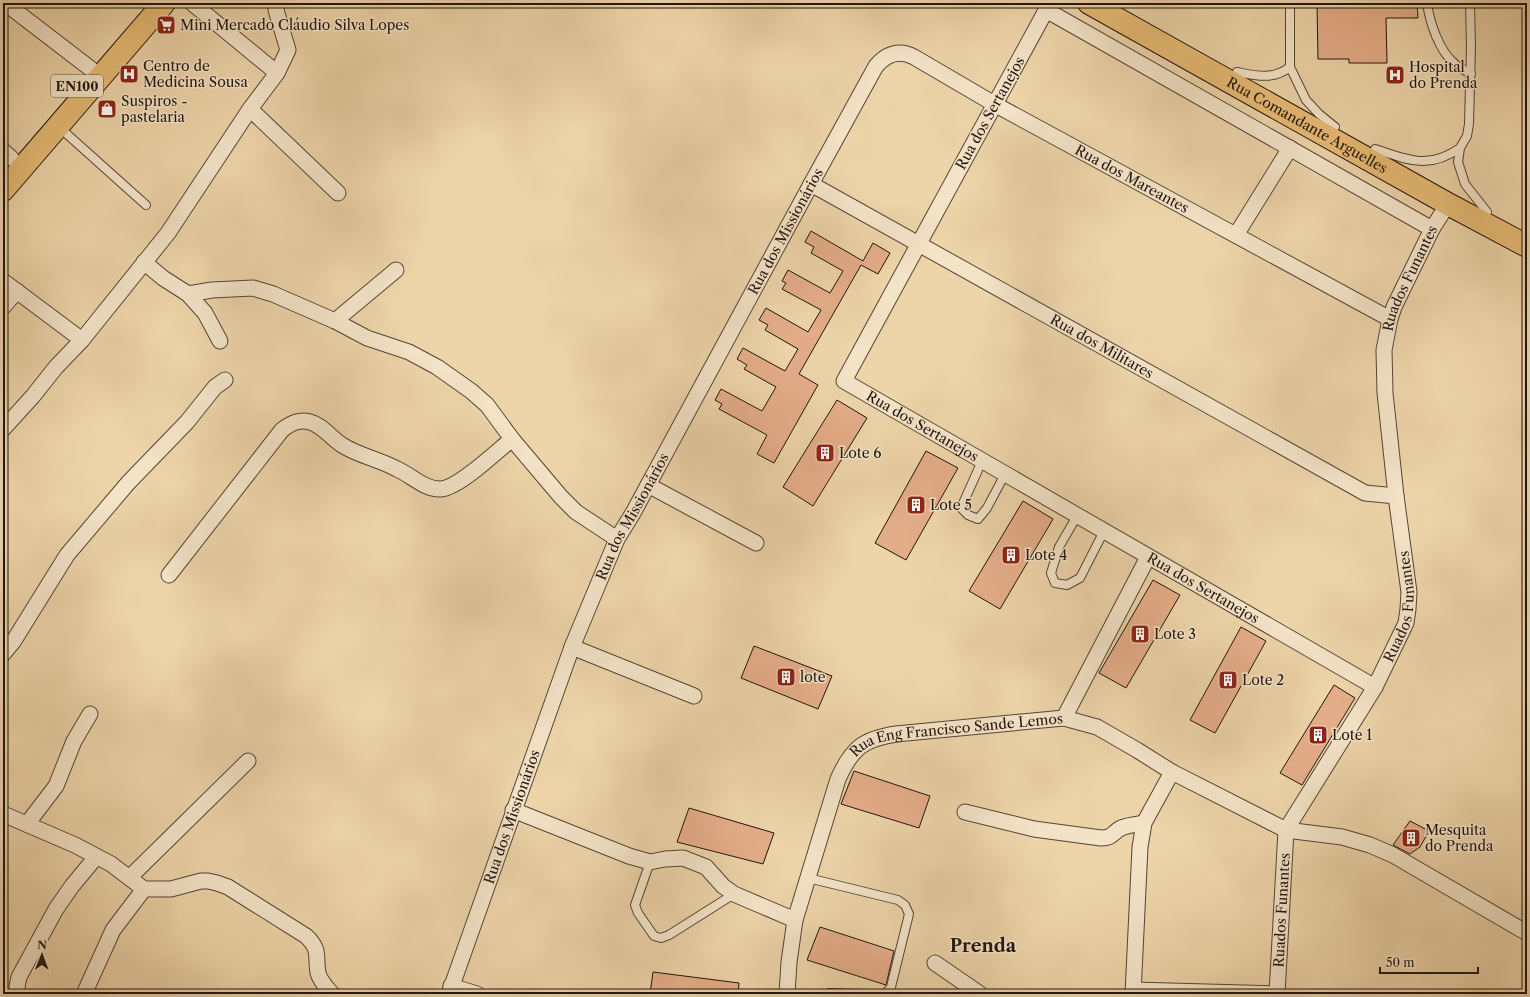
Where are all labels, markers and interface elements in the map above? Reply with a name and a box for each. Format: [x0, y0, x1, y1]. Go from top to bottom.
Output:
supermarket icon: Mini Mercado Cláudio Silva Lopes [155, 14, 177, 36]
place label: Mini Mercado Cláudio Silva Lopes [180, 16, 409, 34]
street label: Rua dos Sertanejos [951, 53, 1029, 173]
place label: Centro de Medicina Sousa [143, 57, 248, 91]
place label: Hospital do Prenda [1409, 58, 1478, 92]
hospital icon: Centro de Medicina Sousa [118, 63, 140, 85]
hospital icon: Hospital do Prenda [1384, 64, 1406, 86]
street label: Rua Comandante Arguelles [1224, 73, 1391, 177]
road number: EN100 [51, 75, 103, 97]
place label: Suspiros - pastelaria [121, 92, 188, 126]
shop icon: Suspiros - pastelaria [96, 98, 118, 120]
street label: Rua dos Mareantes [1072, 141, 1192, 217]
street label: Rua dos Missionários [744, 165, 827, 298]
street label: Ruados Funantes [1379, 222, 1441, 333]
street label: Rua dos Militares [1047, 310, 1157, 382]
street label: Rua dos Sertanejos [863, 387, 982, 466]
building icon: Lote 6 [814, 442, 836, 464]
place label: Lote 6 [839, 444, 881, 462]
street label: Rua dos Missionários [592, 450, 673, 583]
building icon: Lote 5 [905, 494, 927, 516]
place label: Lote 5 [930, 496, 972, 514]
building icon: Lote 4 [1000, 544, 1022, 566]
place label: Lote 4 [1025, 546, 1067, 564]
street label: Rua dos Sertanejos [1144, 549, 1262, 627]
street label: Ruados Funantes [1380, 550, 1418, 665]
building icon: Lote 3 [1129, 623, 1151, 645]
place label: Lote 3 [1154, 625, 1196, 643]
building icon: lote [775, 666, 797, 688]
place label: lote [800, 668, 826, 686]
building icon: Lote 2 [1217, 669, 1239, 691]
place label: Lote 2 [1242, 671, 1284, 689]
street label: Rua Eng Francisco Sande Lemos [846, 709, 1064, 760]
building icon: Lote 1 [1307, 724, 1329, 746]
place label: Lote 1 [1332, 726, 1372, 744]
street label: Rua dos Missionários [480, 747, 544, 886]
place label: Mesquita do Prenda [1425, 821, 1494, 855]
building icon: Mesquita do Prenda [1400, 827, 1422, 849]
street label: Ruados Funantes [1269, 852, 1294, 968]
north arrow [22, 935, 62, 975]
district label: Prenda [950, 935, 1017, 957]
text: N [37, 938, 48, 952]
scale bar [1380, 949, 1478, 975]
text: 50 m [1386, 955, 1415, 970]

